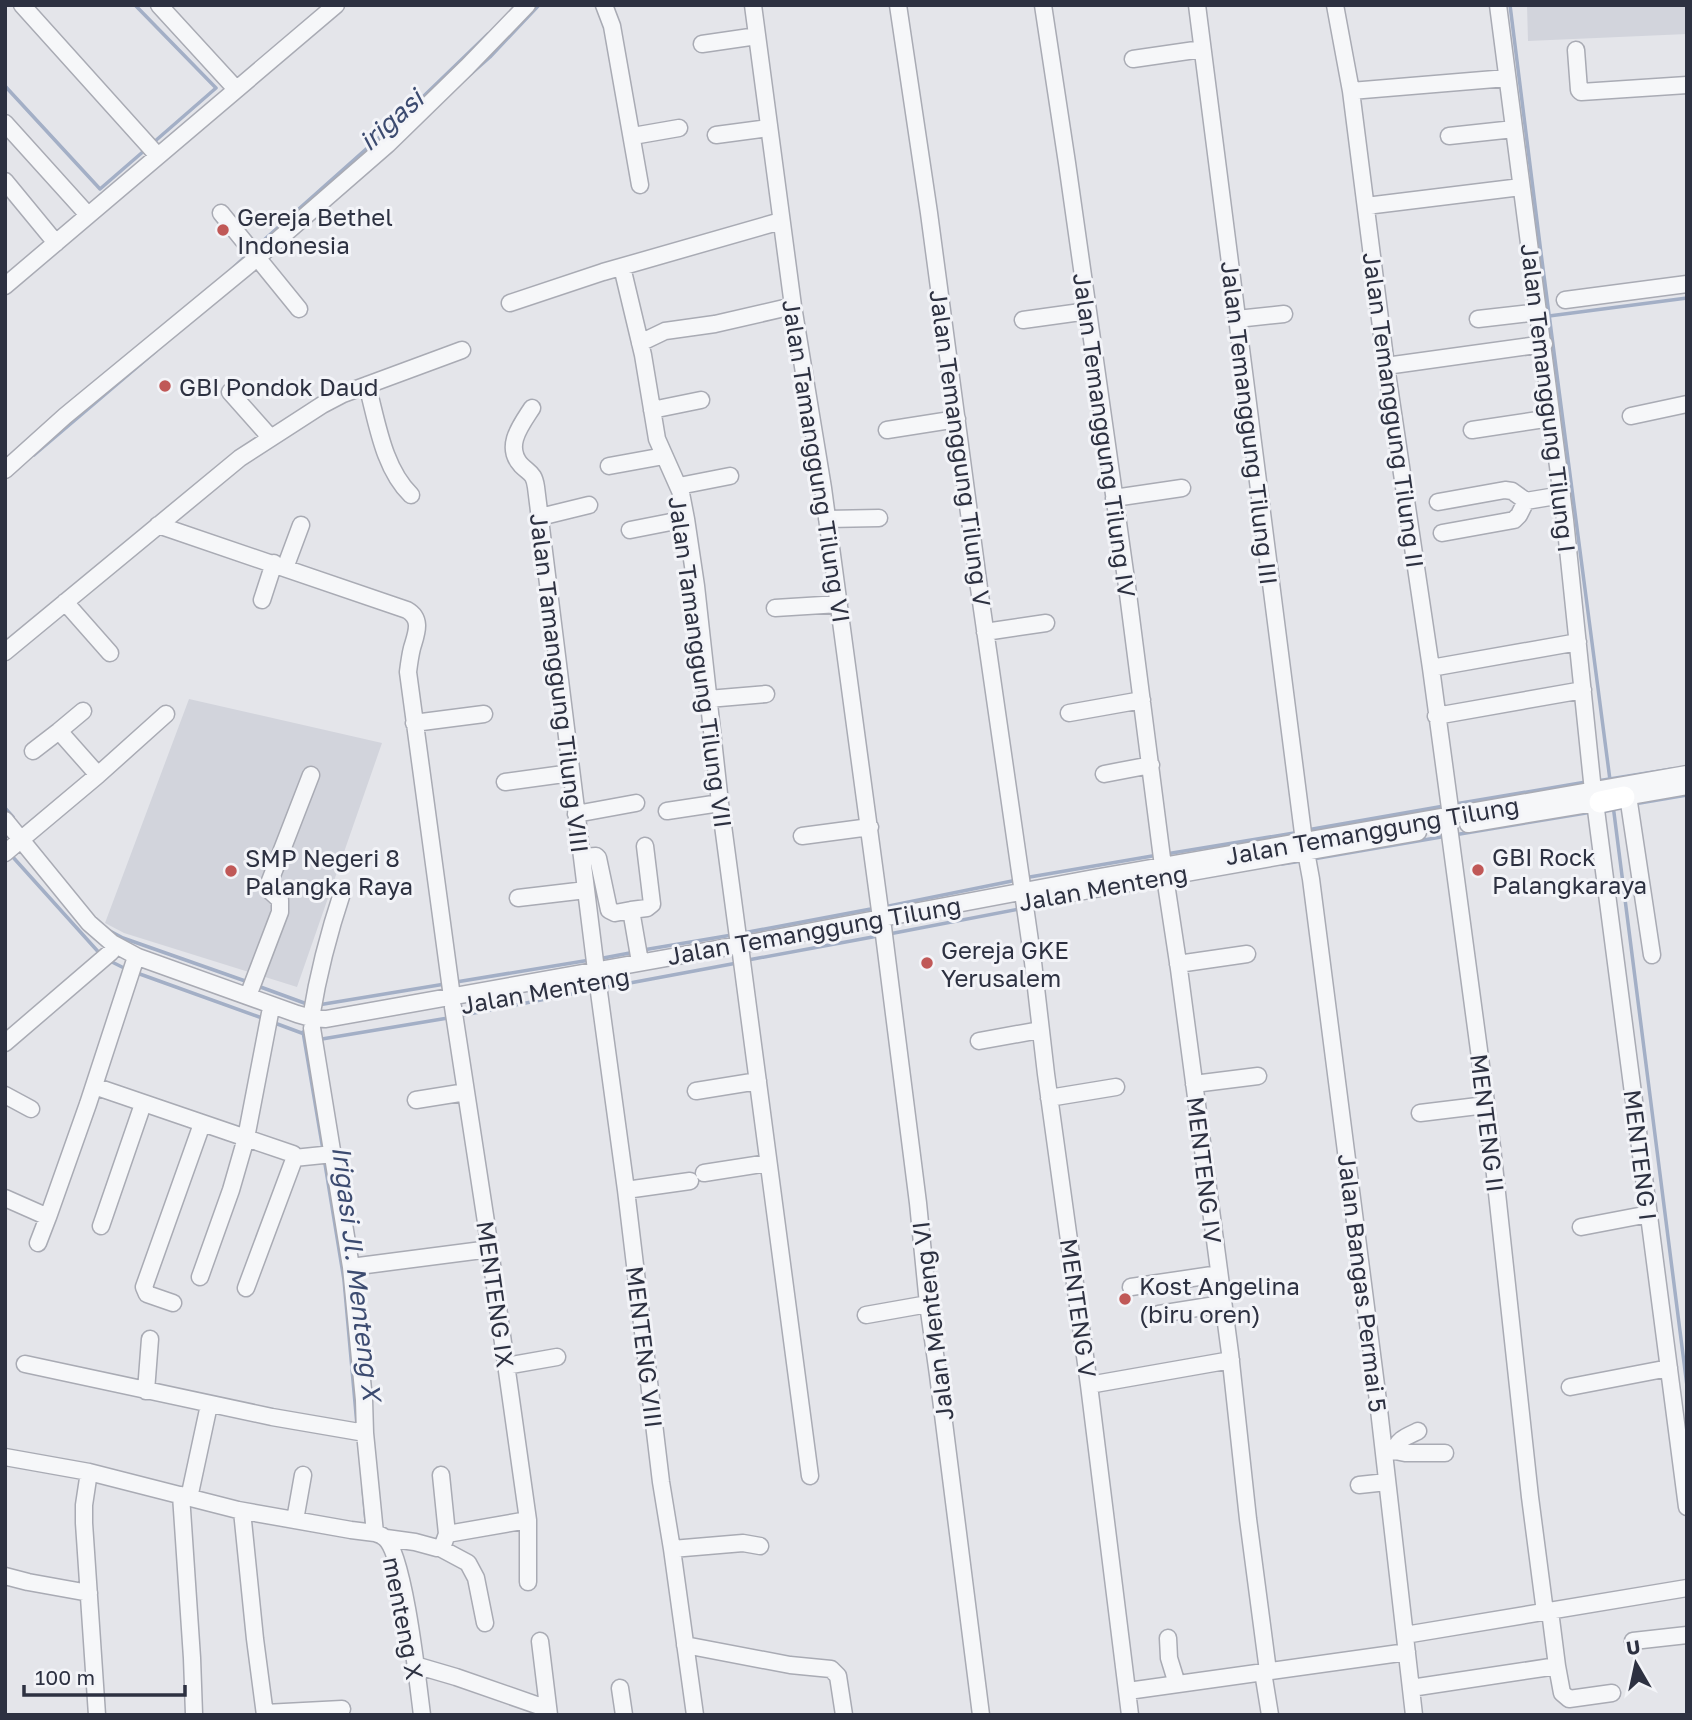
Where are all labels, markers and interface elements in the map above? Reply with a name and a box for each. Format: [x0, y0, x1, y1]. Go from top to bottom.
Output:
water label: irigasi [353, 81, 432, 157]
place label: Gereja Bethel Indonesia [237, 202, 393, 259]
marker: Gereja Bethel Indonesia [215, 222, 231, 238]
street label: Jalan Temanggung Tilung I [1516, 242, 1582, 554]
street label: Jalan Temanggung Tilung II [1357, 250, 1431, 570]
street label: Jalan Temanggung Tilung III [1216, 259, 1284, 587]
street label: Jalan Temanggung Tilung IV [1068, 271, 1142, 599]
street label: Jalan Temanggung Tilung V [924, 288, 998, 608]
street label: Jalan Tamanggung Tilung VI [777, 297, 857, 625]
place label: GBI Pondok Daud [179, 372, 379, 401]
marker: GBI Pondok Daud [157, 378, 173, 394]
street label: Jalan Tamanggung Tilung VII [663, 494, 739, 830]
street label: Jalan Tamanggung Tilung VIII [525, 512, 595, 854]
street label: Jalan Temanggung Tilung [1223, 790, 1521, 870]
place label: GBI Rock Palangkaraya [1492, 842, 1647, 899]
place label: SMP Negeri 8 Palangka Raya [245, 843, 413, 900]
street label: Jalan Menteng [1016, 858, 1190, 916]
marker: GBI Rock Palangkaraya [1470, 862, 1486, 878]
marker: SMP Negeri 8 Palangka Raya [223, 863, 239, 879]
street label: Jalan Temanggung Tilung [665, 890, 963, 970]
place label: Gereja GKE Yerusalem [941, 935, 1069, 992]
marker: Gereja GKE Yerusalem [919, 955, 935, 971]
street label: Jalan Menteng [458, 961, 632, 1019]
street label: MENTENG II [1465, 1052, 1511, 1194]
street label: MENTENG I [1619, 1088, 1663, 1222]
street label: MENTENG IV [1182, 1095, 1228, 1245]
water label: Irigasi Jl. Menteng X [326, 1144, 388, 1406]
street label: Jalan Bangas Permai 5 [1333, 1152, 1393, 1414]
street label: MENTENG IX [471, 1219, 521, 1369]
street label: Jalan Menteng VI [905, 1220, 959, 1422]
street label: MENTENG V [1055, 1237, 1103, 1379]
street label: MENTENG VIII [621, 1264, 669, 1430]
place label: Kost Angelina (biru oren) [1139, 1271, 1300, 1328]
marker: Kost Angelina (biru oren) [1117, 1291, 1133, 1307]
street label: menteng X [378, 1554, 430, 1682]
north arrow [1601, 1629, 1671, 1699]
text: U [1625, 1634, 1642, 1659]
scale bar [24, 1654, 186, 1698]
text: 100 m [35, 1664, 95, 1690]

